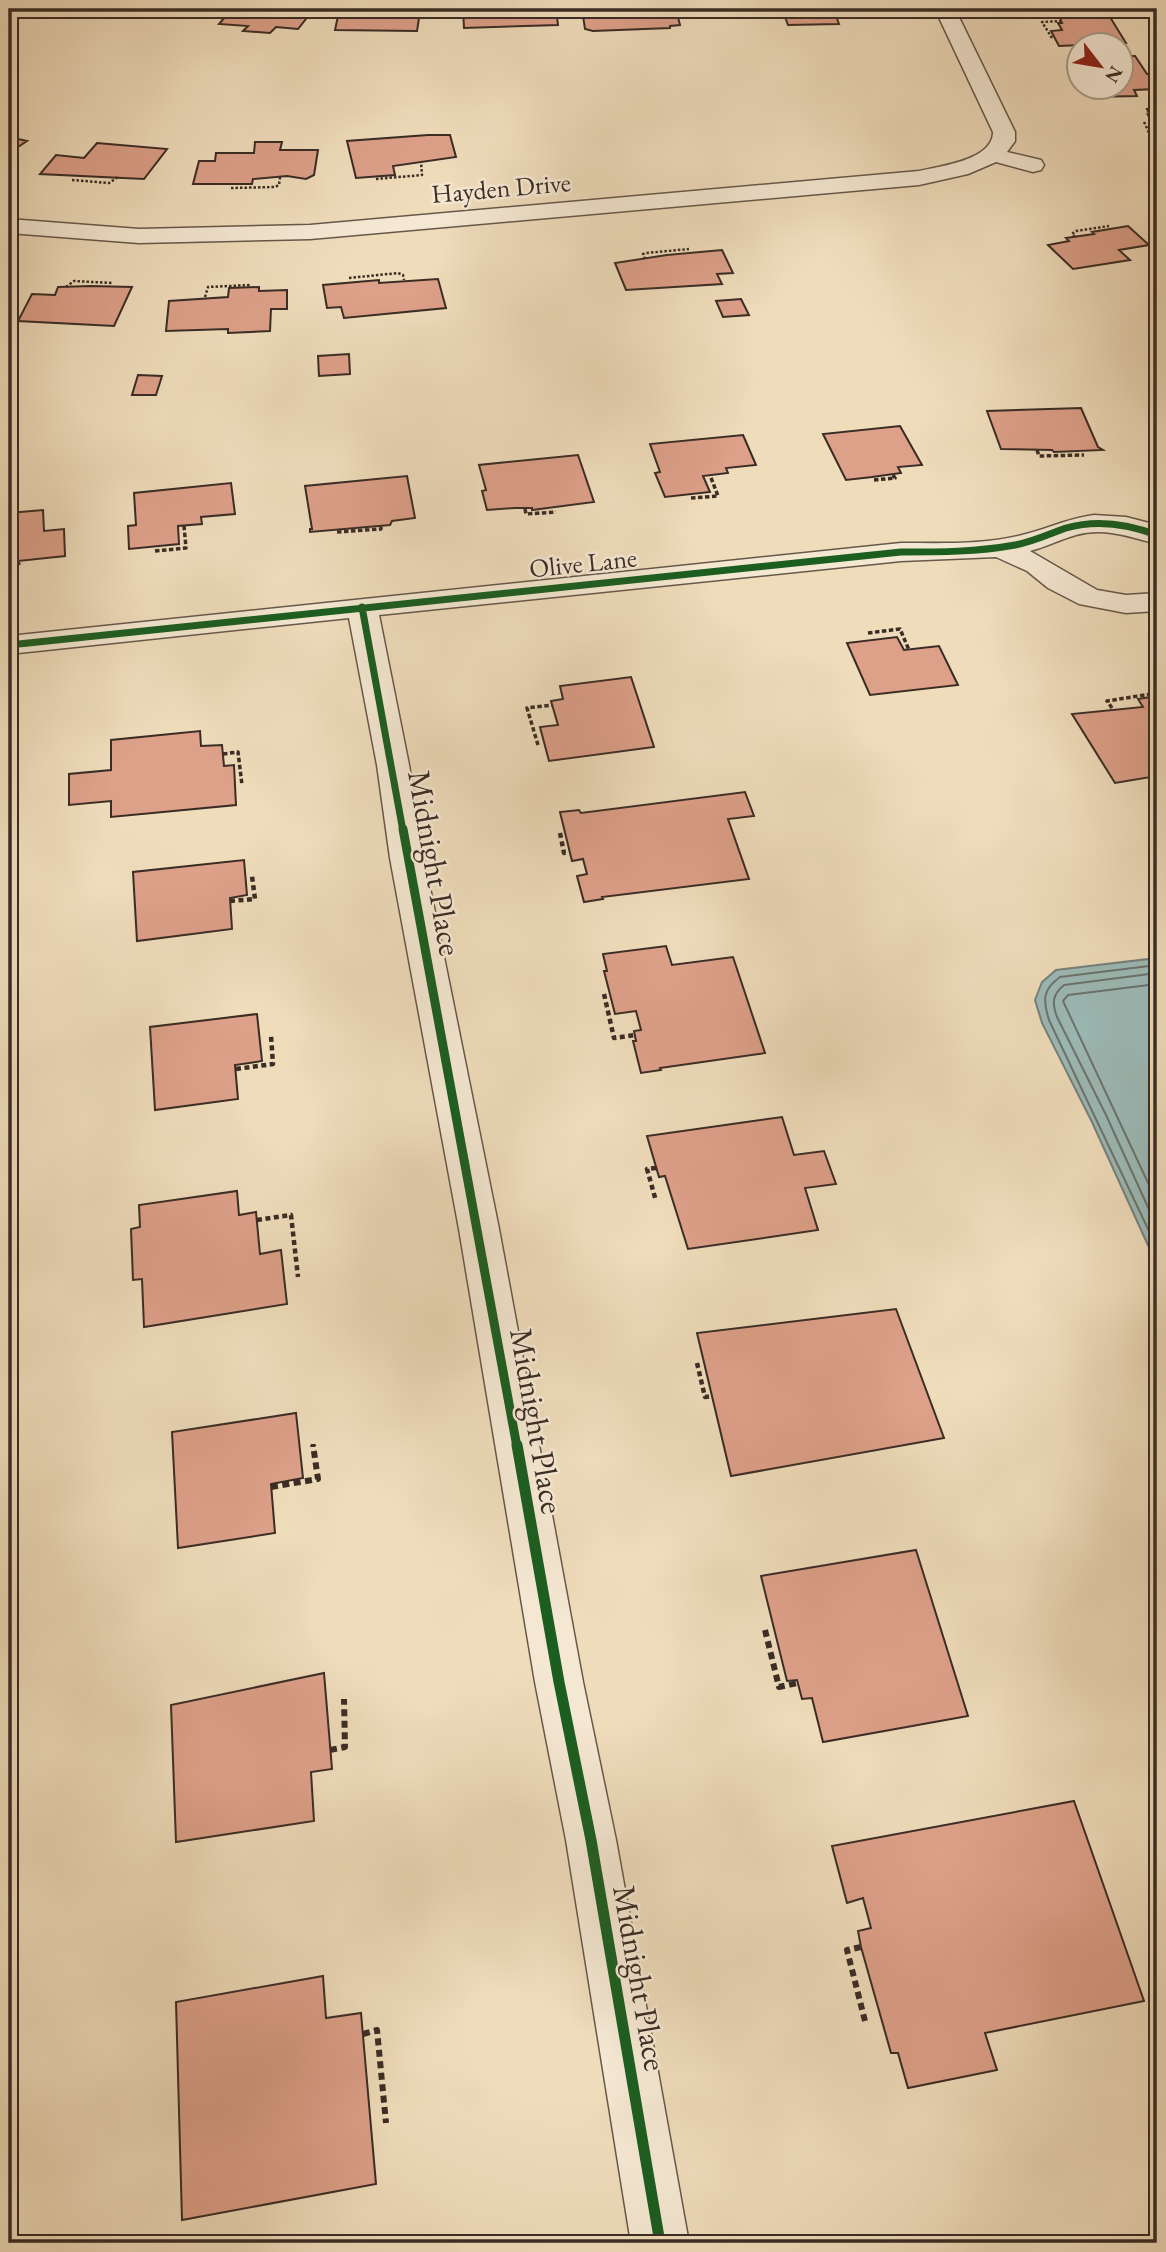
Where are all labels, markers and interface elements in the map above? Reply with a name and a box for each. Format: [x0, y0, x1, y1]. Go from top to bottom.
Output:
north arrow [1064, 32, 1134, 102]
text: N [1099, 61, 1129, 88]
street label: Hayden Drive [430, 165, 572, 211]
street label: Olive Lane [528, 540, 638, 586]
street label: Midnight Place [398, 767, 472, 959]
street label: Midnight Place [500, 1325, 574, 1517]
street label: Midnight Place [603, 1882, 677, 2074]

